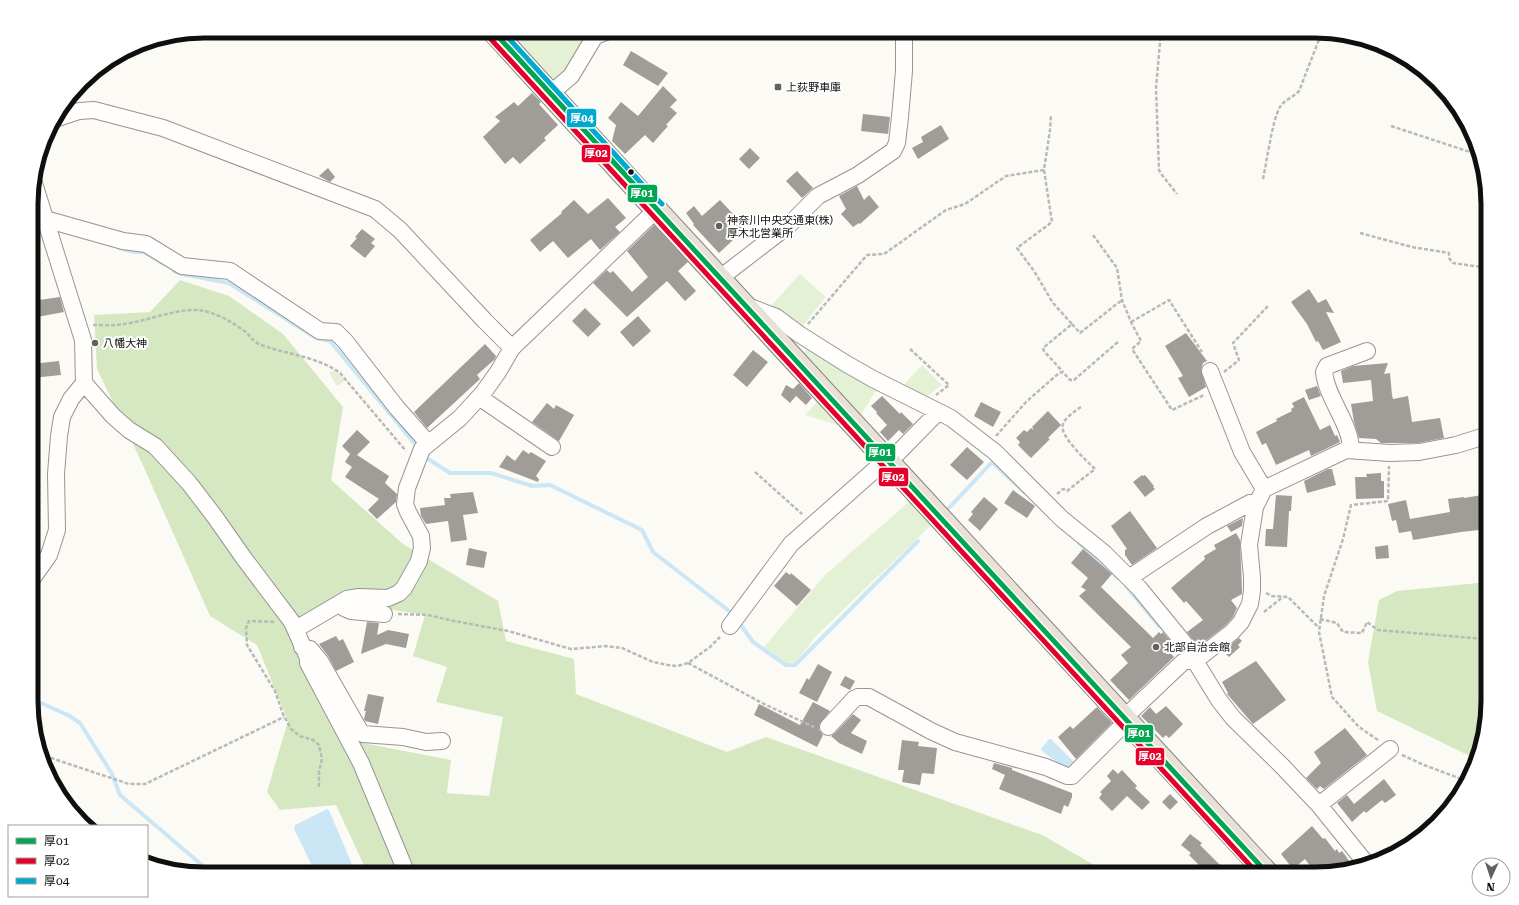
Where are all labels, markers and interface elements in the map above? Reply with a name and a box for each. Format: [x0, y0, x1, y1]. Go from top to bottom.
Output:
place label: 上荻野車庫 [786, 81, 841, 94]
marker: 上荻野車庫 [773, 82, 783, 92]
line badge: 厚04 [566, 108, 597, 128]
text: 厚04 [570, 112, 594, 125]
line badge: 厚02 [581, 144, 611, 163]
text: 厚02 [584, 147, 608, 160]
unlabelled marker [626, 167, 636, 177]
line badge: 厚01 [627, 184, 658, 203]
text: 厚01 [630, 187, 654, 200]
place label: 神奈川中央交通東(株) 厚木北営業所 [727, 214, 834, 240]
marker: 神奈川中央交通東(株) 厚木北営業所 [714, 221, 724, 231]
place label: 八幡大神 [103, 337, 147, 350]
marker: 八幡大神 [90, 338, 100, 348]
line badge: 厚01 [865, 443, 896, 462]
text: 厚01 [868, 446, 892, 459]
line badge: 厚02 [878, 467, 909, 487]
text: 厚02 [881, 471, 905, 484]
place label: 北部自治会館 [1164, 641, 1230, 654]
marker: 北部自治会館 [1151, 642, 1161, 652]
line badge: 厚01 [1124, 724, 1154, 743]
text: 厚01 [1127, 727, 1151, 740]
line badge: 厚02 [1135, 747, 1165, 766]
text: 厚02 [1138, 750, 1162, 763]
legend [8, 825, 148, 897]
text: 厚01 [44, 834, 70, 848]
text: 厚02 [44, 854, 70, 868]
north arrow [1471, 857, 1511, 897]
text: 厚04 [44, 874, 70, 888]
text: N [1485, 880, 1495, 893]

